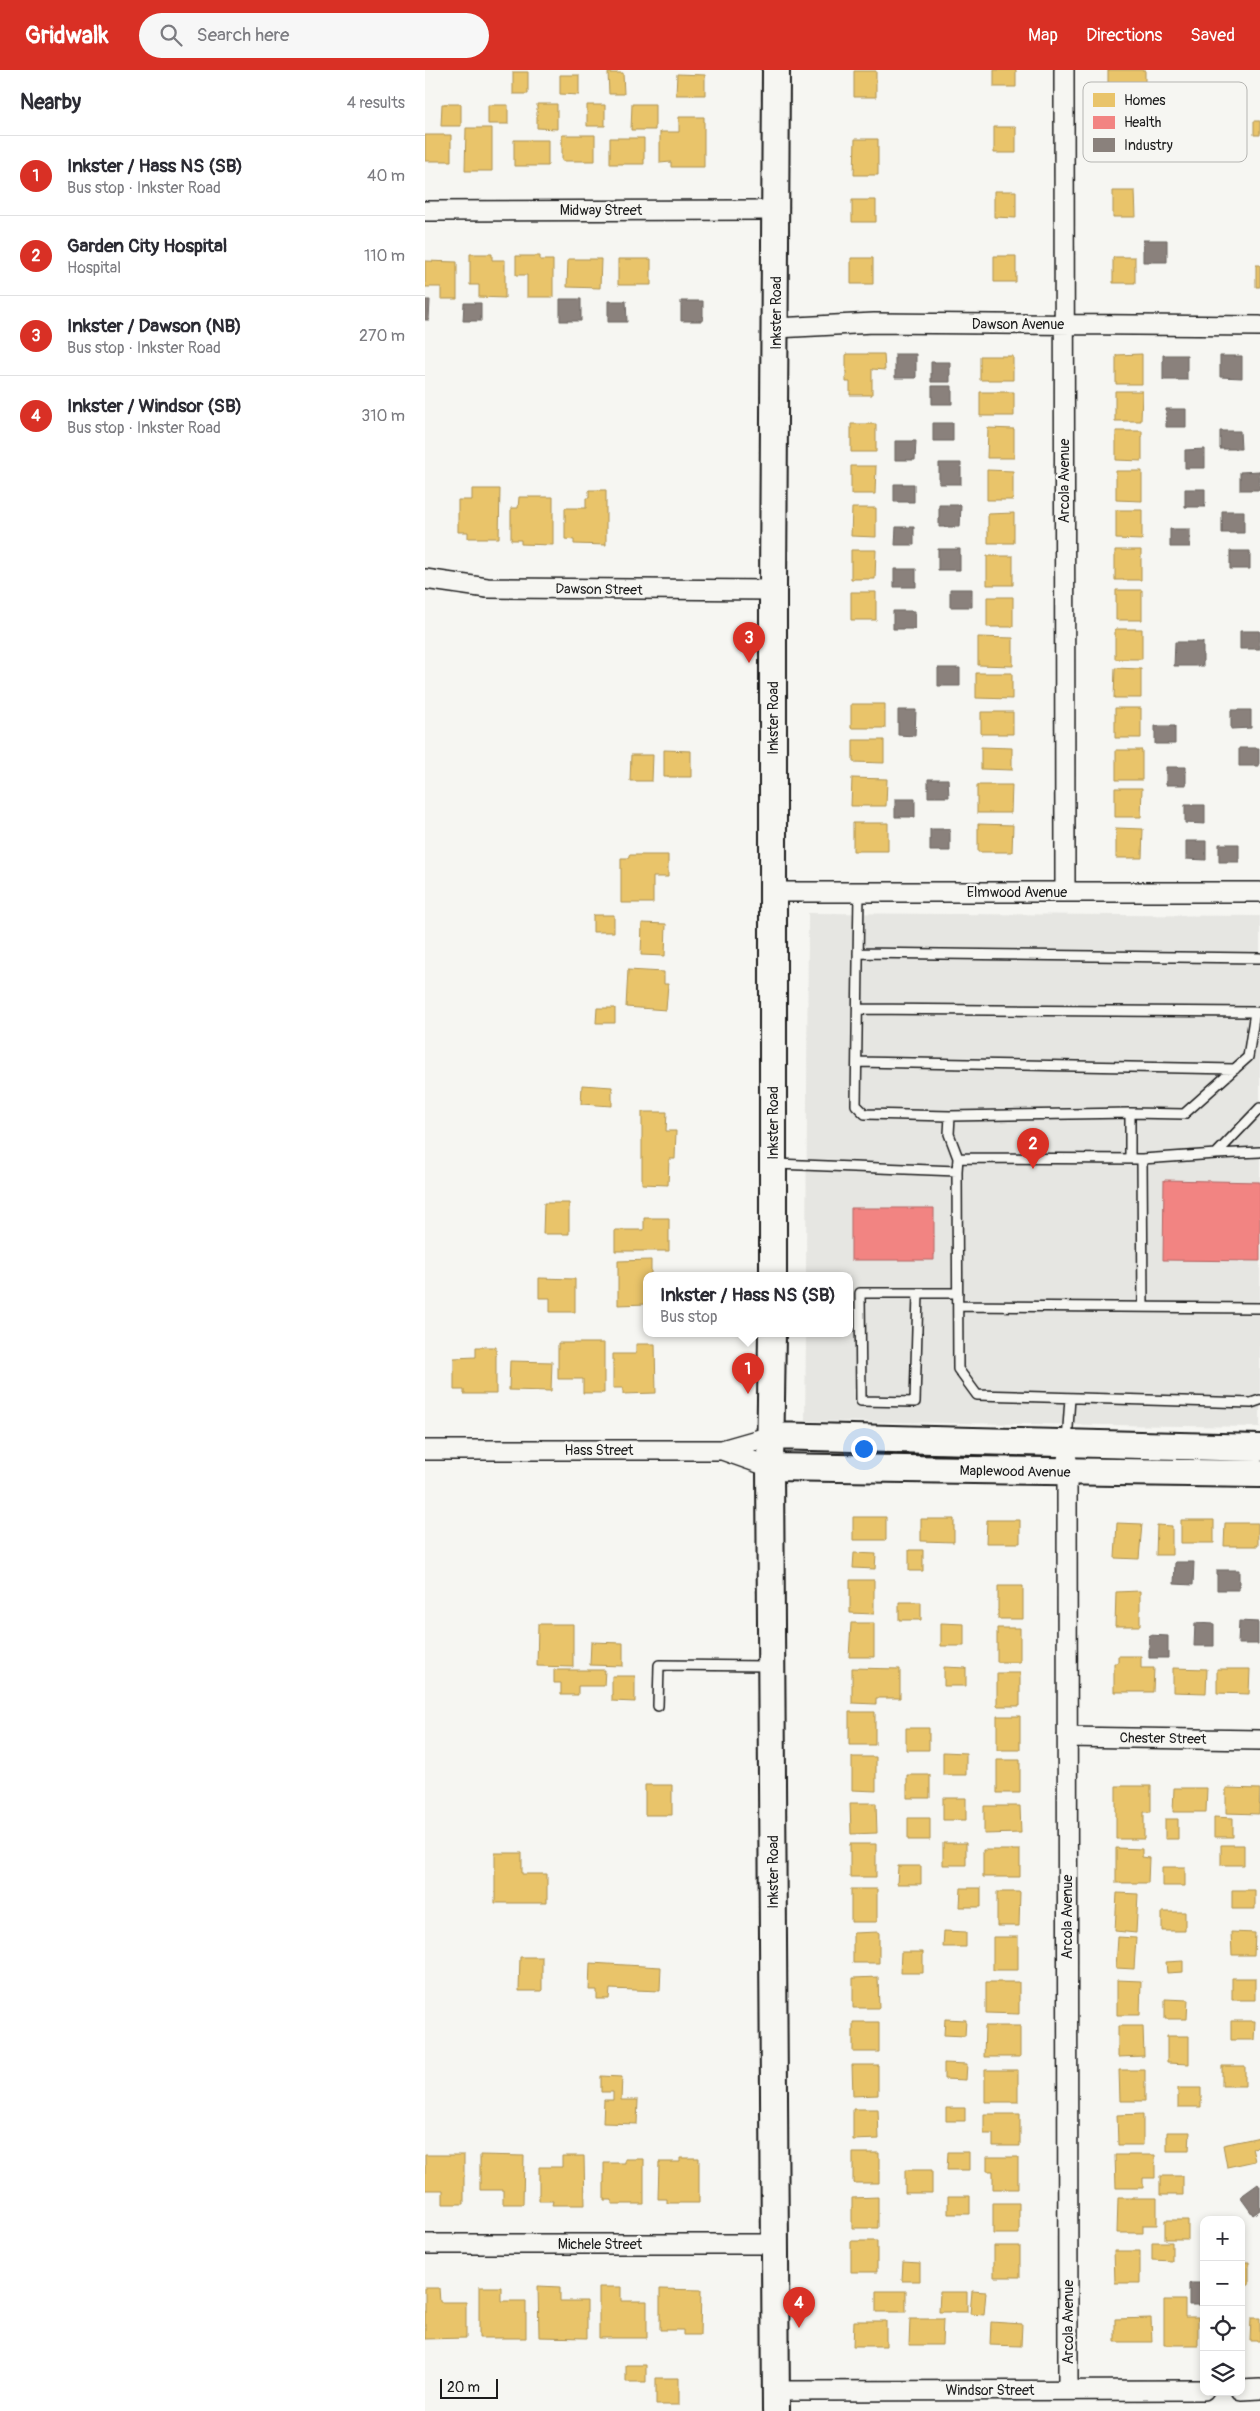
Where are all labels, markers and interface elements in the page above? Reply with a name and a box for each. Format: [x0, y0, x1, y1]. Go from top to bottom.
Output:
search box [139, 13, 489, 58]
text: Gridwalk [25, 21, 109, 50]
icon: search [157, 21, 185, 49]
text: Search here [197, 23, 289, 47]
text: Map [1028, 24, 1058, 47]
text: Directions [1086, 24, 1162, 47]
text: Saved [1190, 24, 1235, 47]
legend [1083, 82, 1247, 162]
text: Nearby [20, 89, 81, 116]
text: Homes [1124, 92, 1166, 109]
text: 4 results [347, 93, 405, 113]
text: Health [1124, 114, 1161, 131]
text: Industry [1124, 137, 1173, 154]
text: Inkster / Hass NS (SB) [67, 154, 243, 178]
text: 1 [33, 166, 39, 186]
text: 40 m [367, 166, 405, 186]
text: Bus stop · Inkster Road [67, 178, 221, 198]
street label: Midway Street [560, 202, 643, 219]
text: Garden City Hospital [67, 234, 227, 258]
text: 2 [32, 246, 40, 266]
text: 110 m [364, 246, 405, 266]
text: Hospital [67, 258, 121, 278]
street label: Inkster Road [768, 276, 785, 350]
text: Inkster / Dawson (NB) [67, 314, 242, 338]
street label: Dawson Avenue [972, 316, 1064, 333]
text: 3 [32, 326, 40, 346]
text: 270 m [359, 326, 405, 346]
text: Bus stop · Inkster Road [67, 338, 221, 358]
text: Inkster / Windsor (SB) [67, 394, 242, 418]
text: 4 [31, 406, 41, 426]
text: 310 m [361, 406, 405, 426]
text: Bus stop · Inkster Road [67, 418, 221, 438]
street label: Arcola Avenue [1056, 439, 1073, 523]
street label: Dawson Street [555, 580, 643, 599]
pin: 3 [733, 622, 765, 663]
street label: Inkster Road [765, 681, 782, 755]
street label: Elmwood Avenue [967, 884, 1067, 901]
street label: Inkster Road [765, 1086, 782, 1160]
pin: 2 [1017, 1128, 1049, 1169]
popup [643, 1272, 853, 1337]
text: Inkster / Hass NS (SB) [660, 1283, 836, 1307]
text: Bus stop [660, 1307, 718, 1327]
pin: 1 [732, 1353, 764, 1394]
your location [851, 1436, 877, 1462]
street label: Hass Street [565, 1442, 634, 1459]
street label: Maplewood Avenue [959, 1462, 1071, 1481]
street label: Chester Street [1119, 1729, 1207, 1748]
street label: Inkster Road [765, 1835, 782, 1909]
street label: Arcola Avenue [1059, 1875, 1076, 1959]
map controls [1200, 2216, 1245, 2396]
button: + [1200, 2216, 1245, 2261]
street label: Michele Street [558, 2236, 643, 2253]
button: − [1200, 2261, 1245, 2306]
street label: Arcola Avenue [1060, 2280, 1077, 2364]
pin: 4 [783, 2287, 815, 2328]
button: locate [1200, 2306, 1245, 2351]
button: layers [1200, 2351, 1245, 2396]
scale bar [440, 2376, 497, 2399]
text: 20 m [447, 2379, 480, 2396]
street label: Windsor Street [946, 2382, 1035, 2399]

